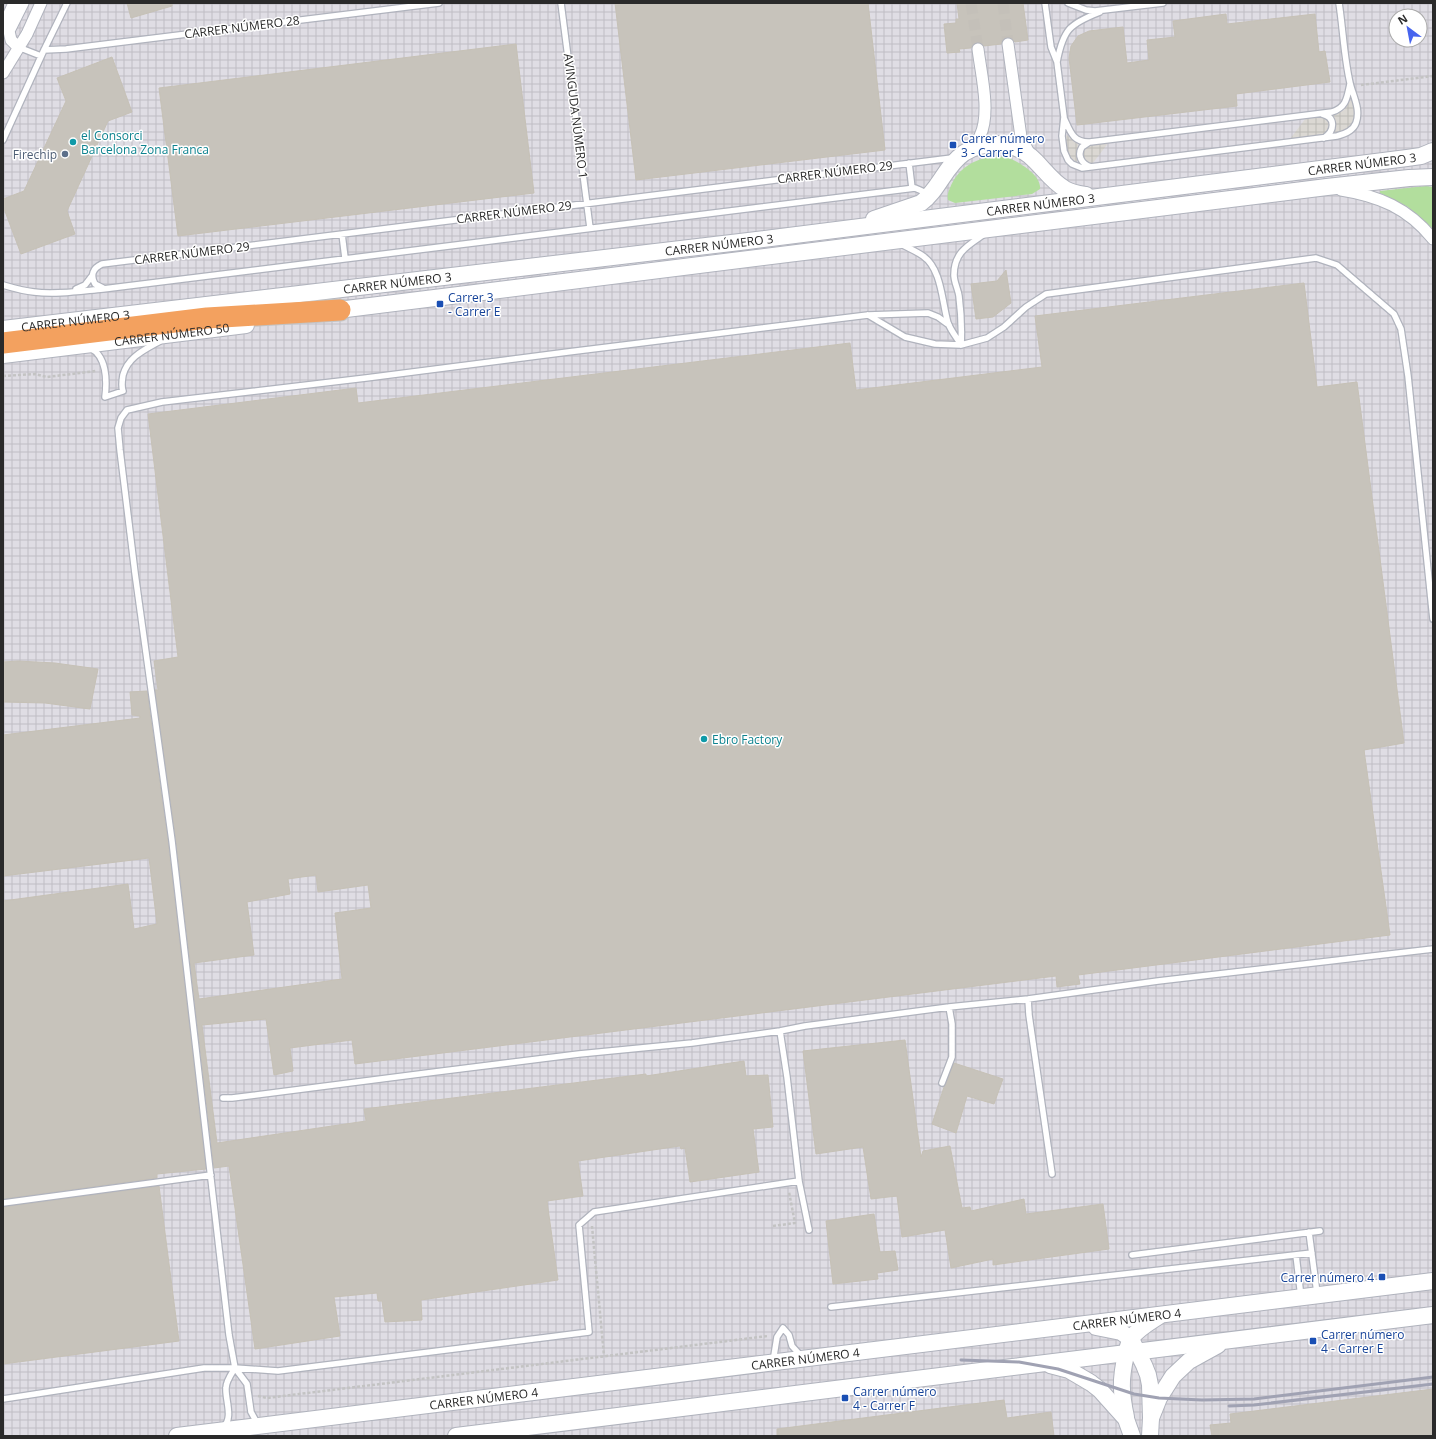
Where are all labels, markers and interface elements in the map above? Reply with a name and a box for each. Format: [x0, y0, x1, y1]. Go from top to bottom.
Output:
north arrow [1388, 8, 1428, 48]
text: N [1395, 10, 1410, 28]
street label: CARRER NÚMERO 28 [183, 11, 301, 43]
street label: AVINGUDA NÚMERO 1 [560, 52, 592, 180]
place label: el Consorci Barcelona Zona Franca [81, 127, 209, 158]
place label: Carrer número 3 - Carrer F [961, 130, 1044, 161]
marker: el Consorci Barcelona Zona Franca [68, 137, 78, 147]
marker: Carrer número 3 - Carrer F [948, 140, 958, 150]
place label: Firechip [13, 146, 57, 163]
street label: CARRER NÚMERO 3 [1307, 148, 1417, 179]
marker: Firechip [60, 149, 70, 159]
street label: CARRER NÚMERO 29 [776, 156, 894, 188]
street label: CARRER NÚMERO 3 [985, 189, 1096, 219]
street label: CARRER NÚMERO 29 [455, 196, 573, 228]
street label: CARRER NÚMERO 3 [664, 229, 774, 259]
street label: CARRER NÚMERO 29 [133, 237, 251, 269]
street label: CARRER NÚMERO 3 [342, 268, 453, 297]
place label: Carrer 3 - Carrer E [448, 289, 500, 320]
marker: Carrer 3 - Carrer E [435, 299, 445, 309]
street label: CARRER NÚMERO 3 [20, 306, 131, 335]
street label: CARRER NÚMERO 50 [113, 319, 230, 350]
place label: Ebro Factory [712, 731, 783, 748]
marker: Ebro Factory [699, 734, 709, 744]
place label: Carrer número 4 [1281, 1269, 1374, 1286]
marker: Carrer número 4 [1377, 1272, 1387, 1282]
street label: CARRER NÚMERO 4 [1072, 1304, 1182, 1334]
place label: Carrer número 4 - Carrer E [1321, 1326, 1404, 1357]
marker: Carrer número 4 - Carrer E [1308, 1336, 1318, 1346]
street label: CARRER NÚMERO 4 [750, 1343, 861, 1374]
street label: CARRER NÚMERO 4 [428, 1383, 539, 1413]
place label: Carrer número 4 - Carrer F [853, 1383, 936, 1414]
marker: Carrer número 4 - Carrer F [840, 1393, 850, 1403]

